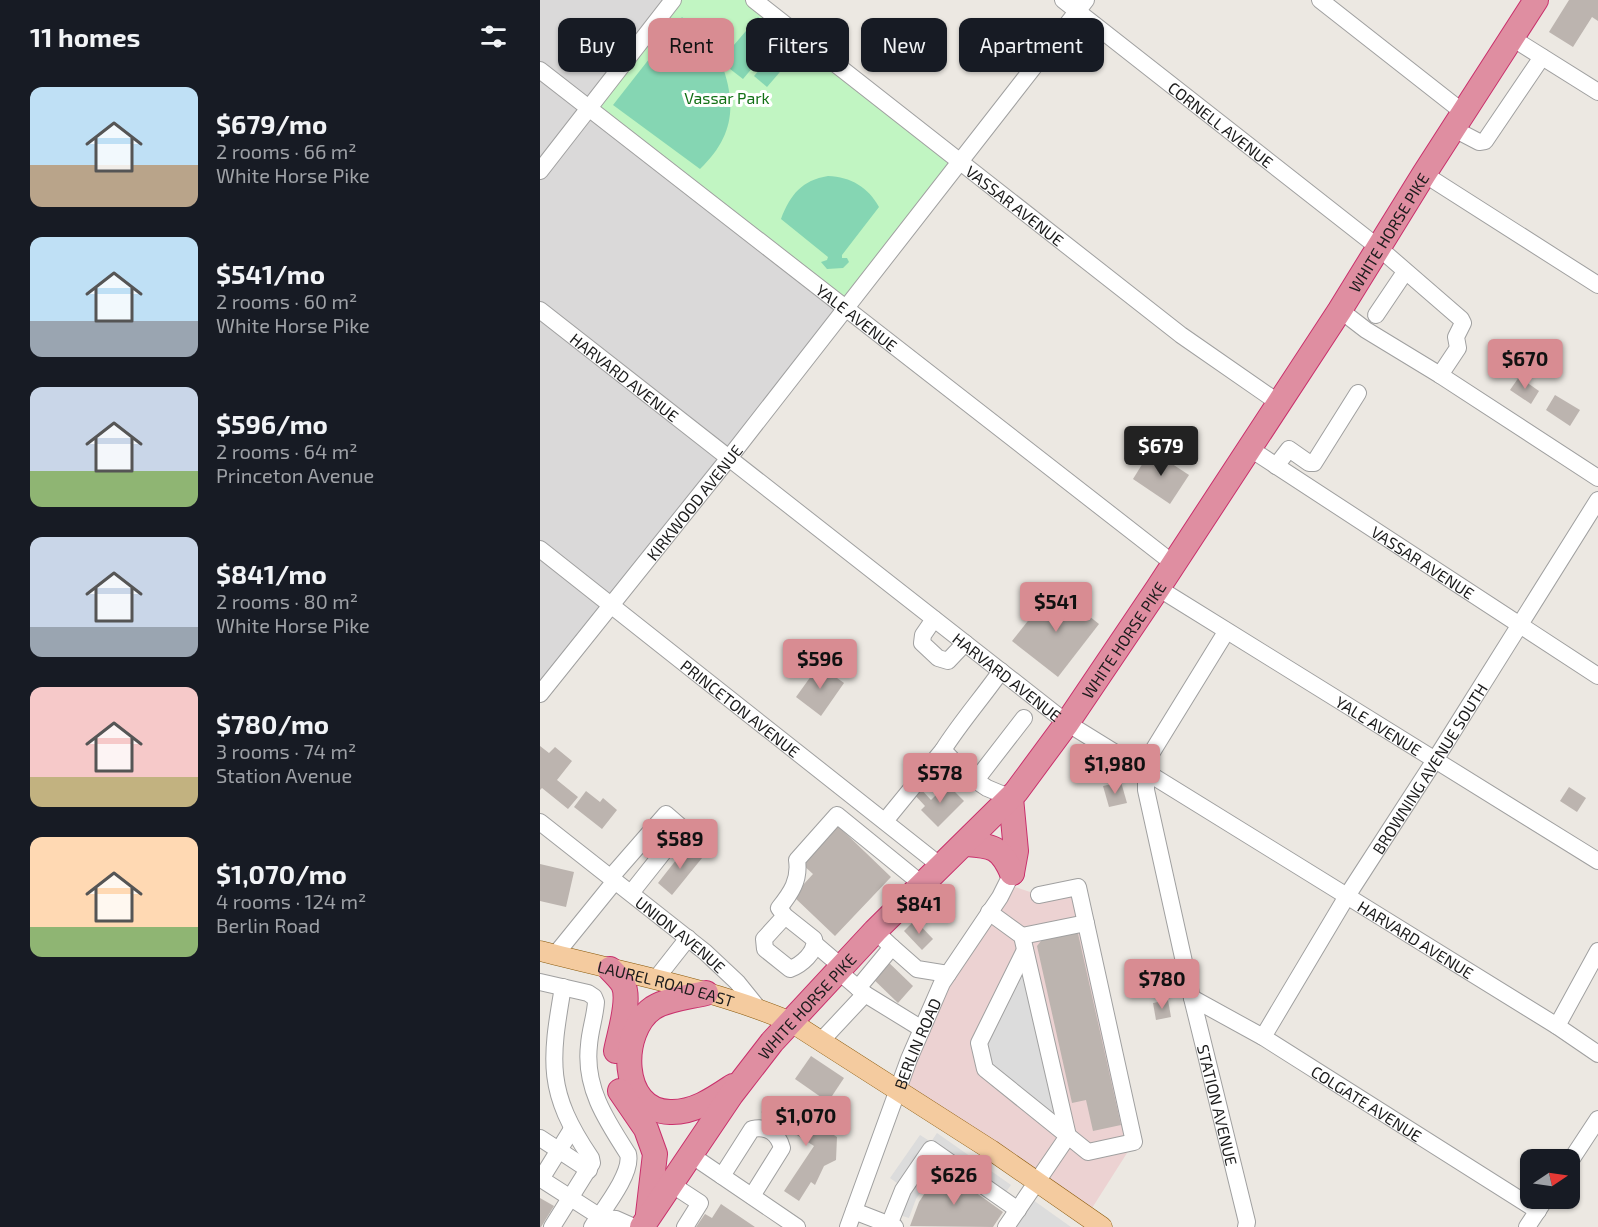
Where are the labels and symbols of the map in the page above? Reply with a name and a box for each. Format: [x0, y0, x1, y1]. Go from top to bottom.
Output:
street label: CORNELL AVENUE [1165, 77, 1277, 171]
park label: Vassar Park [684, 88, 770, 107]
street label: VASSAR AVENUE [962, 161, 1068, 249]
street label: WHITE HORSE PIKE [1344, 169, 1432, 295]
street label: YALE AVENUE [813, 280, 901, 355]
street label: HARVARD AVENUE [567, 328, 683, 425]
pin: $670 [1489, 339, 1561, 390]
pin: $679 [1125, 426, 1197, 477]
street label: KIRKWOOD AVENUE [642, 440, 746, 564]
street label: VASSAR AVENUE [1368, 521, 1478, 602]
street label: WHITE HORSE PIKE [1077, 578, 1169, 702]
pin: $541 [1020, 582, 1092, 633]
street label: HARVARD AVENUE [950, 628, 1066, 725]
pin: $596 [784, 639, 856, 690]
street label: PRINCETON AVENUE [678, 655, 804, 761]
street label: BROWNING AVENUE SOUTH [1368, 679, 1490, 857]
street label: YALE AVENUE [1332, 691, 1425, 759]
pin: $1,980 [1066, 744, 1164, 795]
pin: $578 [904, 753, 976, 804]
pin: $589 [644, 819, 716, 870]
pin: $841 [883, 884, 955, 935]
street label: UNION AVENUE [632, 892, 730, 976]
street label: HARVARD AVENUE [1355, 896, 1477, 982]
street label: WHITE HORSE PIKE [753, 949, 859, 1063]
street label: LAUREL ROAD EAST [596, 956, 737, 1010]
pin: $780 [1126, 959, 1198, 1010]
street label: BERLIN ROAD [889, 995, 944, 1092]
street label: STATION AVENUE [1194, 1042, 1242, 1167]
street label: COLGATE AVENUE [1308, 1061, 1426, 1145]
pin: $1,070 [757, 1096, 855, 1147]
north arrow [1520, 1149, 1580, 1209]
pin: $626 [918, 1155, 990, 1206]

